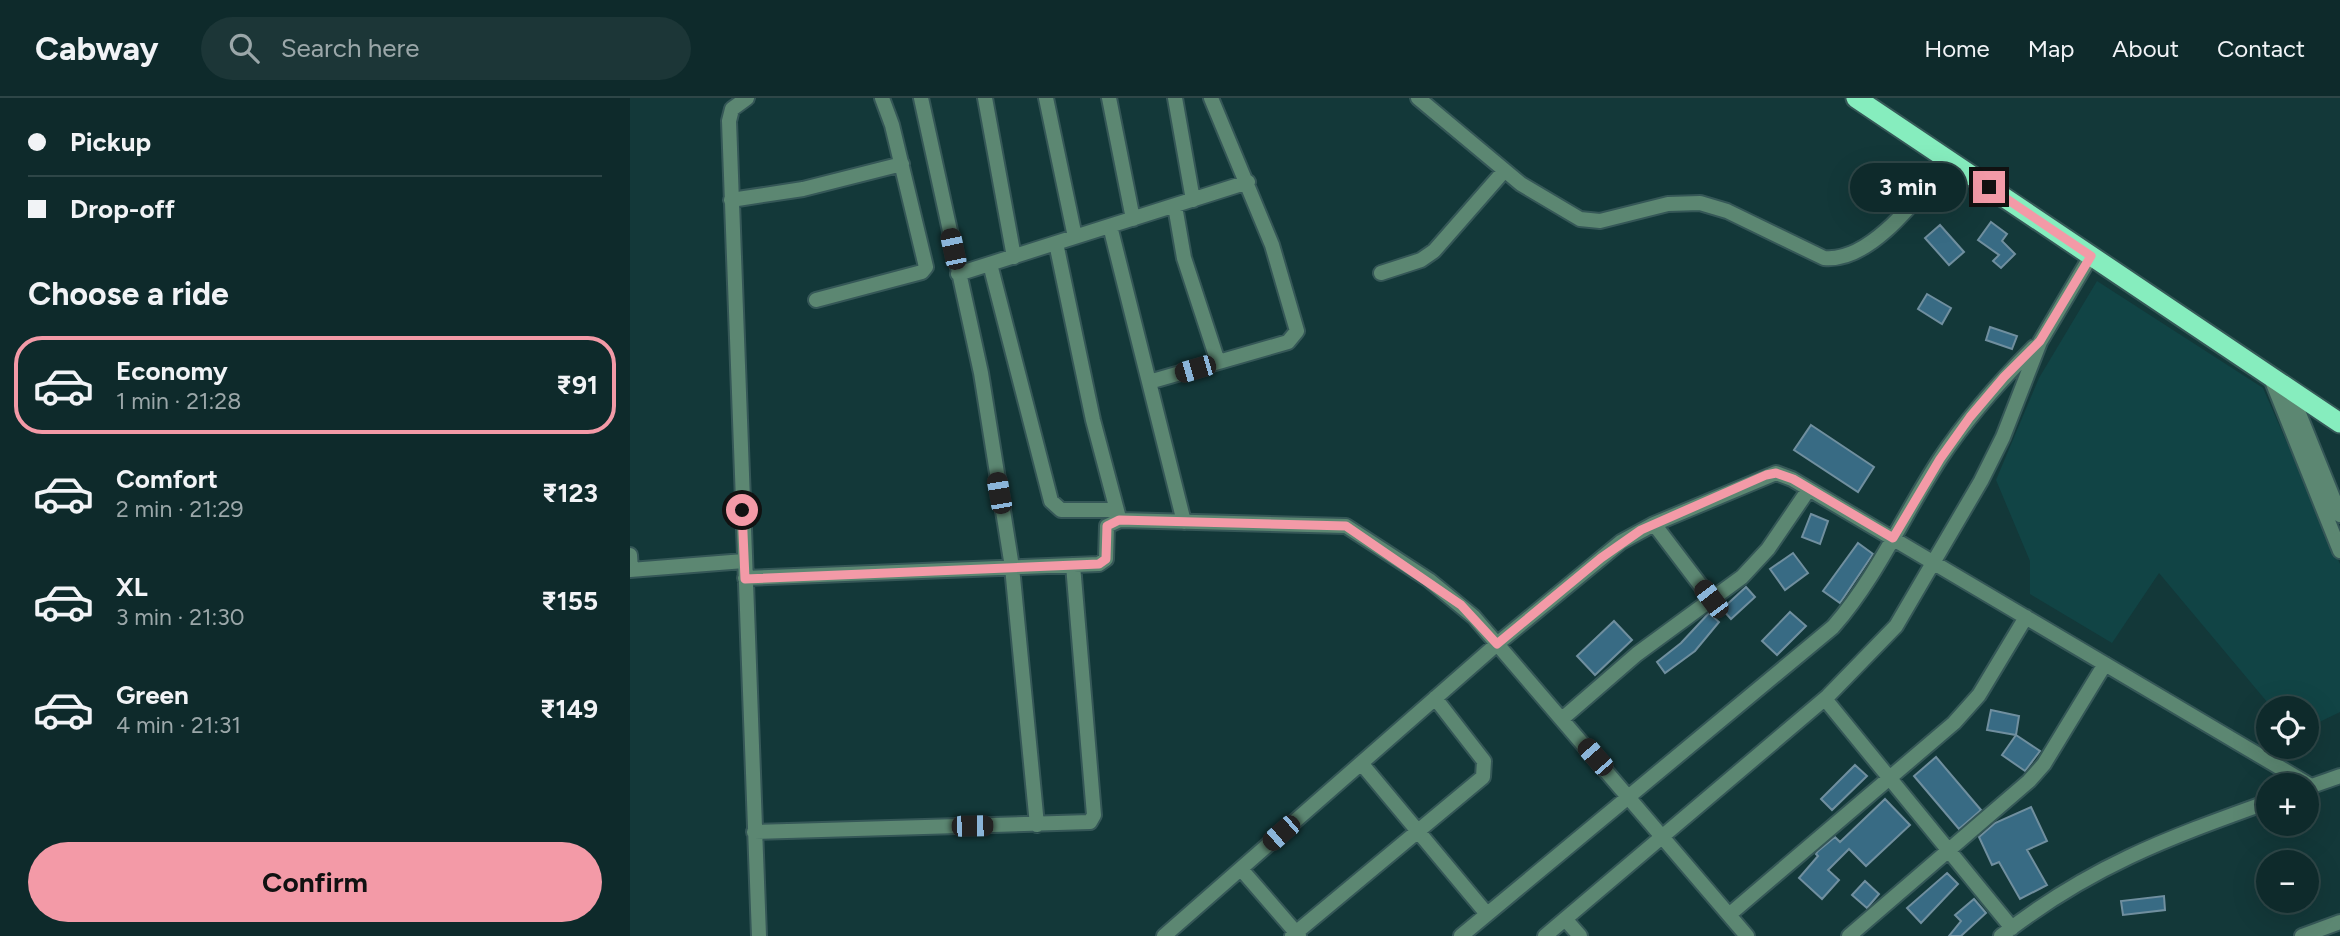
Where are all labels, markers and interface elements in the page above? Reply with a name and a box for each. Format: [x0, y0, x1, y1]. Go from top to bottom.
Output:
search box [201, 17, 691, 80]
text: Cabway [35, 29, 159, 68]
icon: search [225, 29, 263, 67]
text: Search here [281, 32, 420, 64]
text: Home [1924, 34, 1990, 63]
text: Map [2028, 34, 2074, 63]
text: About [2112, 34, 2179, 63]
text: Contact [2217, 34, 2305, 63]
text: Pickup [70, 126, 151, 158]
callout: 3 min [1849, 162, 1964, 212]
route end [1973, 171, 2005, 203]
text: 3 min [1879, 173, 1937, 201]
text: Drop-off [70, 193, 175, 225]
car [939, 226, 968, 272]
text: Choose a ride [28, 275, 229, 313]
car [1172, 353, 1219, 385]
icon: car [32, 354, 95, 417]
text: Economy [116, 355, 228, 387]
text: ₹91 [556, 369, 598, 401]
text: 1 min · 21:28 [116, 387, 241, 415]
icon: car [32, 462, 95, 525]
text: Comfort [116, 463, 218, 495]
car [986, 470, 1013, 516]
text: ₹123 [542, 477, 598, 509]
route start [726, 494, 758, 526]
text: 2 min · 21:29 [116, 495, 244, 523]
icon: car [32, 570, 95, 633]
text: XL [116, 571, 148, 603]
car [1690, 576, 1733, 622]
text: ₹155 [541, 585, 598, 617]
text: 3 min · 21:30 [116, 603, 245, 631]
icon: car [32, 678, 95, 741]
text: Green [116, 679, 189, 711]
text: ₹149 [540, 693, 598, 725]
map controls [2256, 696, 2319, 913]
button: locate [2256, 696, 2319, 759]
text: 4 min · 21:31 [116, 711, 241, 739]
car [1574, 734, 1617, 780]
button: + [2256, 773, 2319, 836]
car [1259, 811, 1304, 855]
car [951, 815, 994, 837]
button: Confirm [28, 842, 602, 922]
button: − [2256, 850, 2319, 913]

